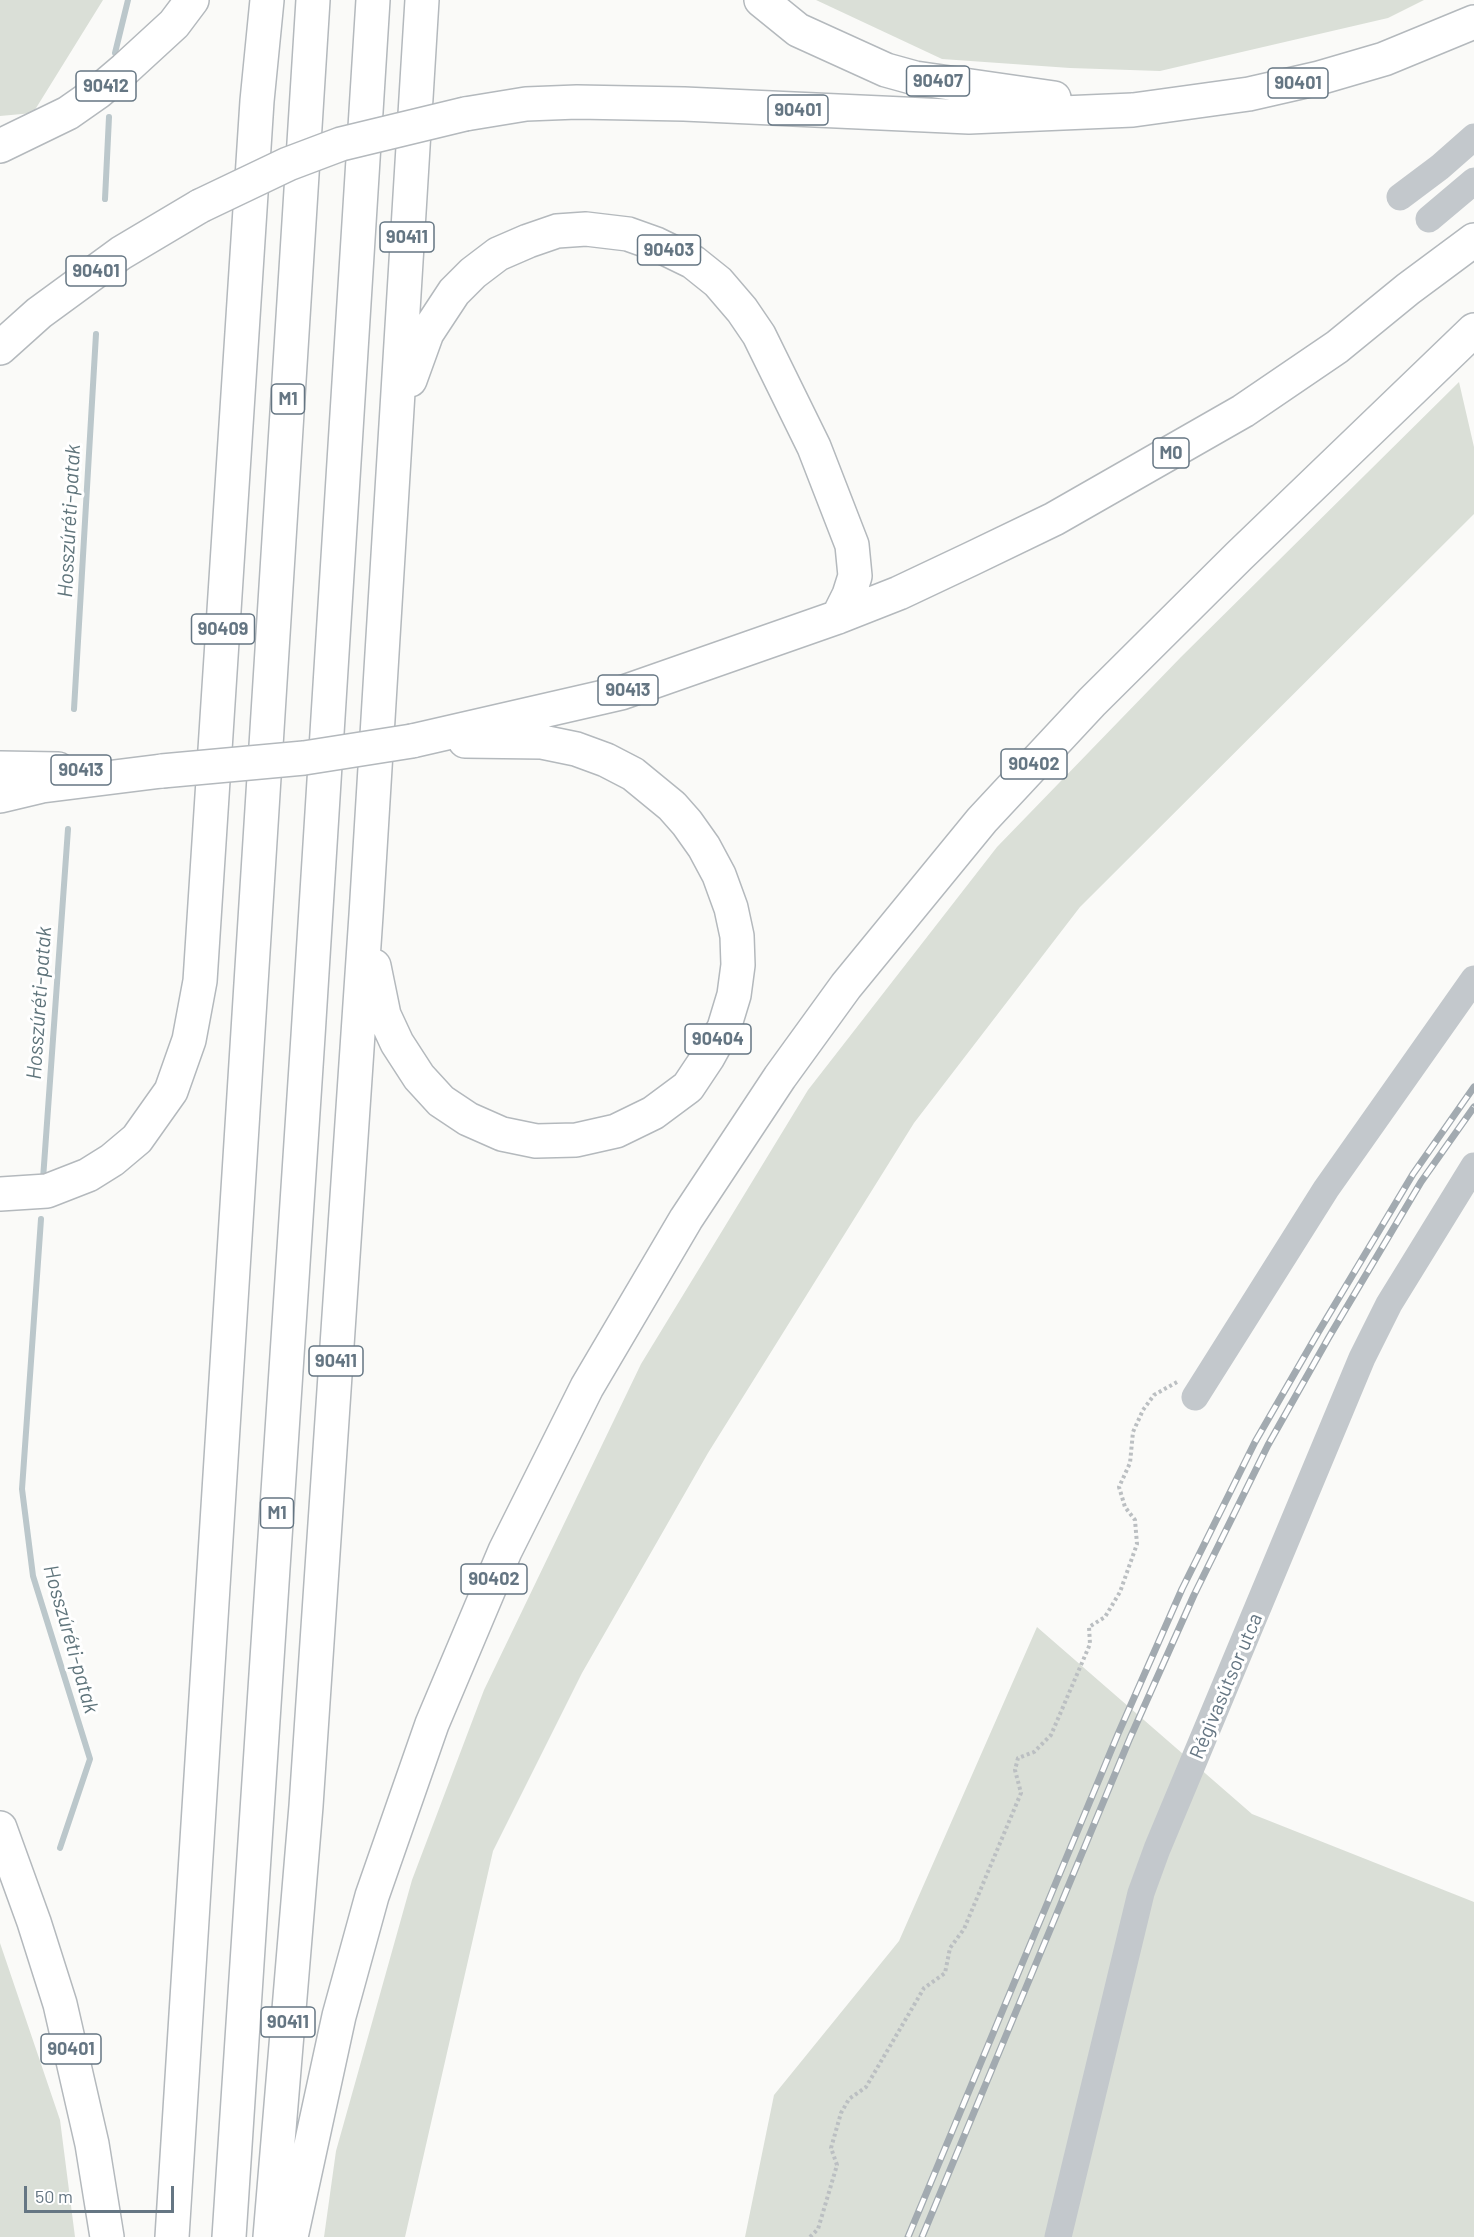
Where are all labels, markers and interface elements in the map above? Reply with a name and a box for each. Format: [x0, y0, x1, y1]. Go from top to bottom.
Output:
road number: 90407 [906, 66, 970, 96]
road number: 90401 [1268, 68, 1328, 98]
road number: 90412 [76, 71, 136, 101]
road number: 90401 [768, 95, 828, 125]
road number: 90411 [380, 222, 434, 252]
road number: 90403 [638, 235, 700, 265]
road number: 90401 [66, 256, 126, 286]
road number: M1 [272, 384, 304, 414]
road number: M0 [1153, 438, 1189, 468]
water label: Hosszúréti-patak [52, 444, 86, 598]
road number: 90409 [192, 614, 254, 644]
road number: 90413 [598, 675, 658, 705]
road number: 90402 [1001, 749, 1067, 779]
road number: 90413 [51, 755, 111, 785]
water label: Hosszúréti-patak [21, 926, 57, 1080]
road number: 90404 [685, 1024, 751, 1054]
road number: 90411 [309, 1346, 363, 1376]
road number: M1 [260, 1498, 294, 1528]
water label: Hosszúréti-patak [38, 1562, 104, 1716]
road number: 90402 [461, 1564, 527, 1594]
street label: Régivasútsor utca [1184, 1610, 1268, 1762]
road number: 90411 [261, 2007, 315, 2037]
road number: 90401 [41, 2034, 101, 2064]
scale bar [27, 2174, 177, 2212]
text: 50 m [35, 2185, 73, 2207]

